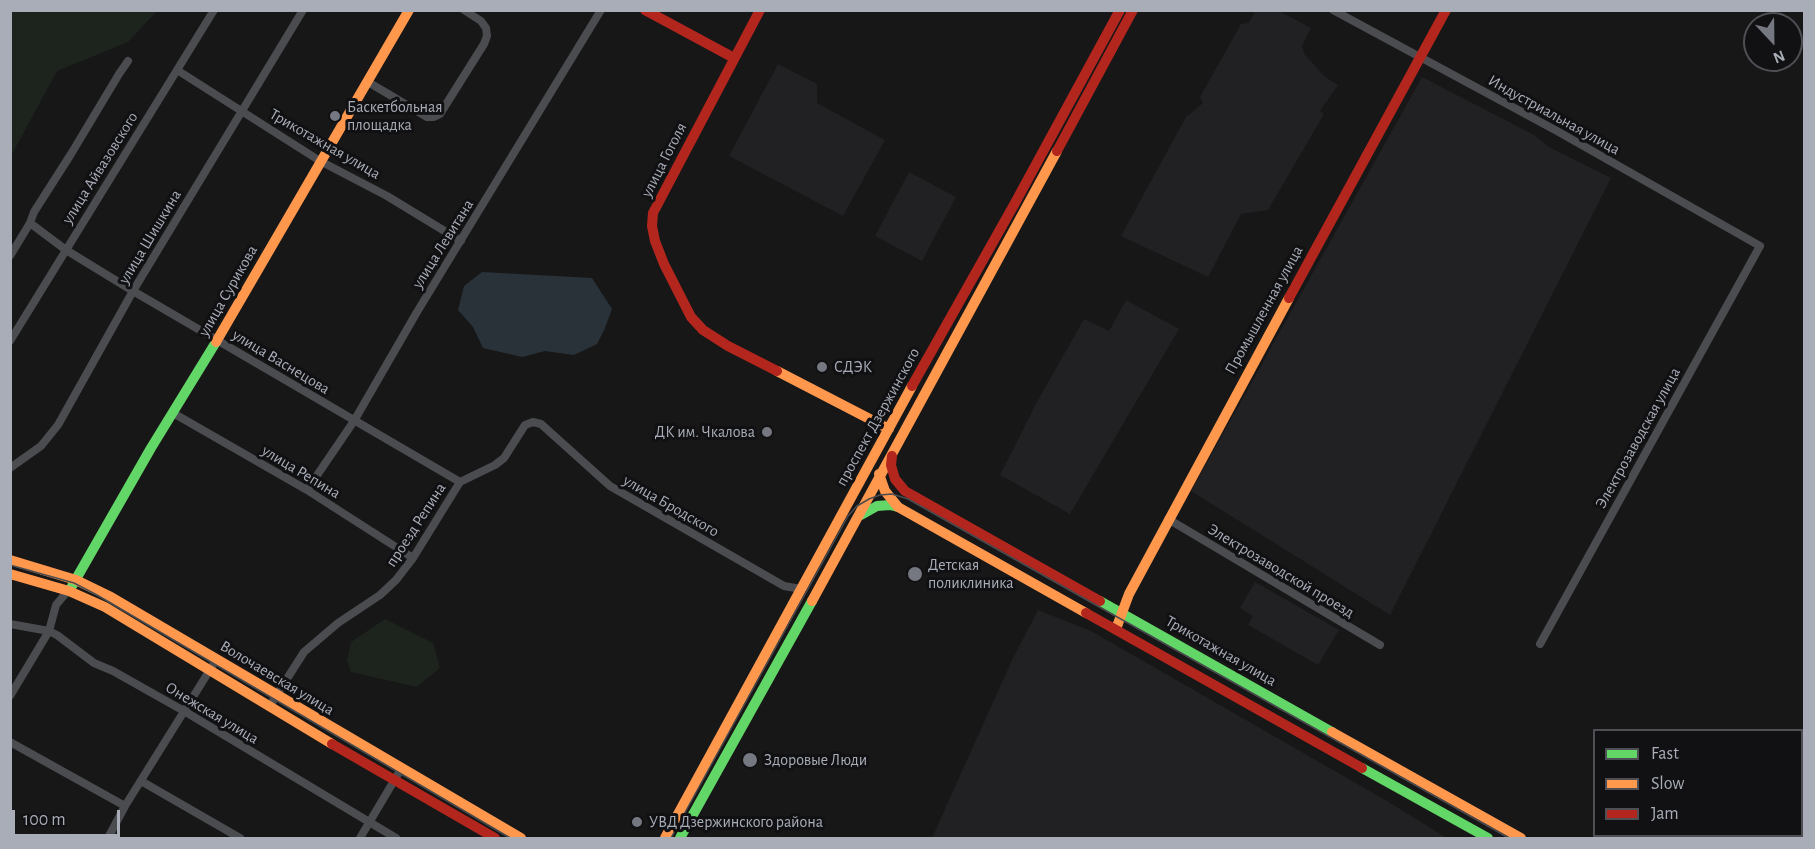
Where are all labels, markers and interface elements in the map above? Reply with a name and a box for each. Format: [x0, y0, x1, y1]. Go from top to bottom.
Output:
north arrow [1743, 12, 1803, 72]
text: N [1771, 47, 1787, 66]
street label: Индустриальная улица [1485, 71, 1623, 159]
place label: Баскетбольная площадка [347, 97, 443, 135]
street label: Трикотажная улица [266, 104, 384, 184]
street label: улица Айвазовского [58, 108, 142, 228]
marker: Баскетбольная площадка [328, 109, 342, 123]
street label: улица Гоголя [637, 119, 691, 201]
street label: улица Шишкина [114, 186, 186, 288]
street label: улица Левитана [408, 196, 478, 292]
street label: улица Сурикова [194, 242, 262, 340]
street label: Промышленная улица [1221, 242, 1307, 378]
street label: улица Васнецова [229, 325, 333, 399]
street label: проспект Дзержинского [832, 345, 924, 489]
place label: СДЭК [834, 357, 872, 377]
marker: СДЭК [815, 360, 829, 374]
street label: Электрозаводская улица [1591, 364, 1685, 512]
place label: ДК им. Чкалова [655, 422, 755, 442]
marker: ДК им. Чкалова [760, 425, 774, 439]
street label: улица Репина [258, 441, 344, 503]
street label: улица Бродского [620, 471, 722, 541]
street label: проезд Репина [382, 479, 450, 571]
street label: Электрозаводской проезд [1204, 520, 1358, 622]
place label: Детская поликлиника [928, 555, 1014, 593]
marker: Детская поликлиника [906, 565, 924, 583]
street label: Трикотажная улица [1162, 611, 1280, 691]
street label: Волочаевская улица [216, 636, 338, 720]
street label: Онежская улица [162, 678, 262, 748]
legend [1593, 729, 1803, 837]
text: Fast [1651, 745, 1679, 763]
place label: Здоровые Люди [764, 750, 867, 770]
marker: Здоровые Люди [741, 751, 759, 769]
text: Slow [1651, 775, 1684, 793]
scale bar [15, 798, 123, 836]
text: Jam [1651, 805, 1679, 823]
text: 100 m [23, 811, 66, 829]
place label: УВД Дзержинского района [649, 812, 823, 832]
marker: УВД Дзержинского района [630, 815, 644, 829]

